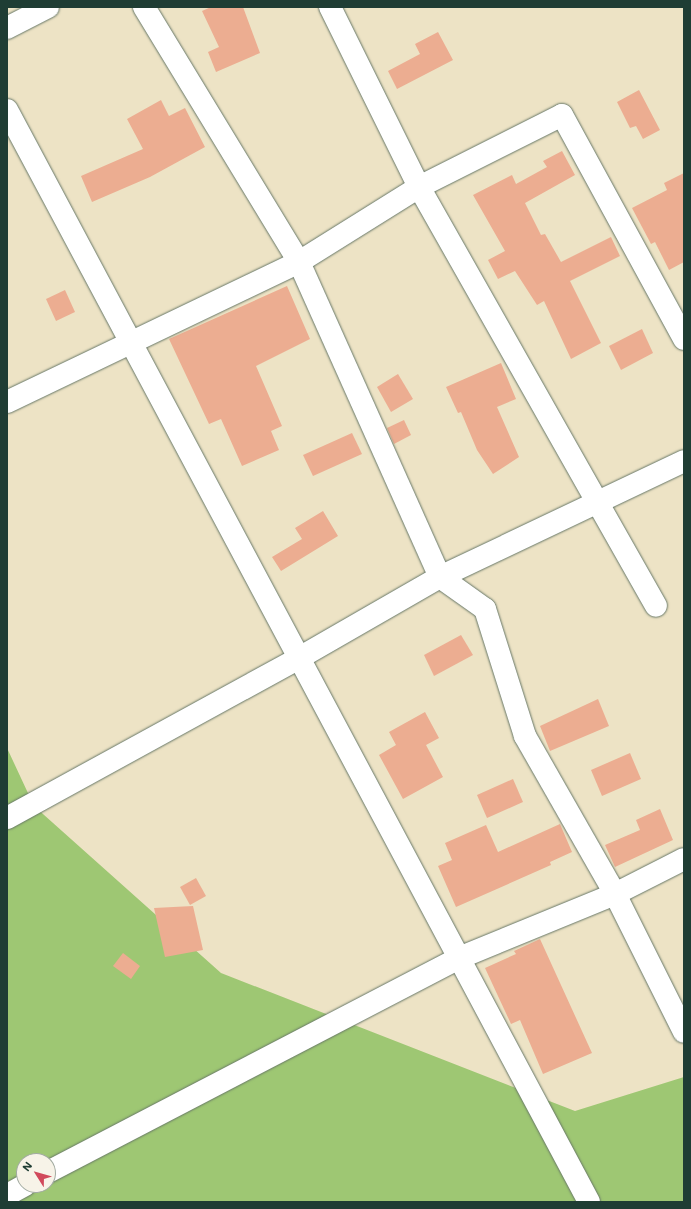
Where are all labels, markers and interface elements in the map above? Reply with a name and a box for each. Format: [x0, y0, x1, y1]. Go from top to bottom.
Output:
north arrow [16, 1153, 56, 1193]
text: N [18, 1158, 35, 1174]

